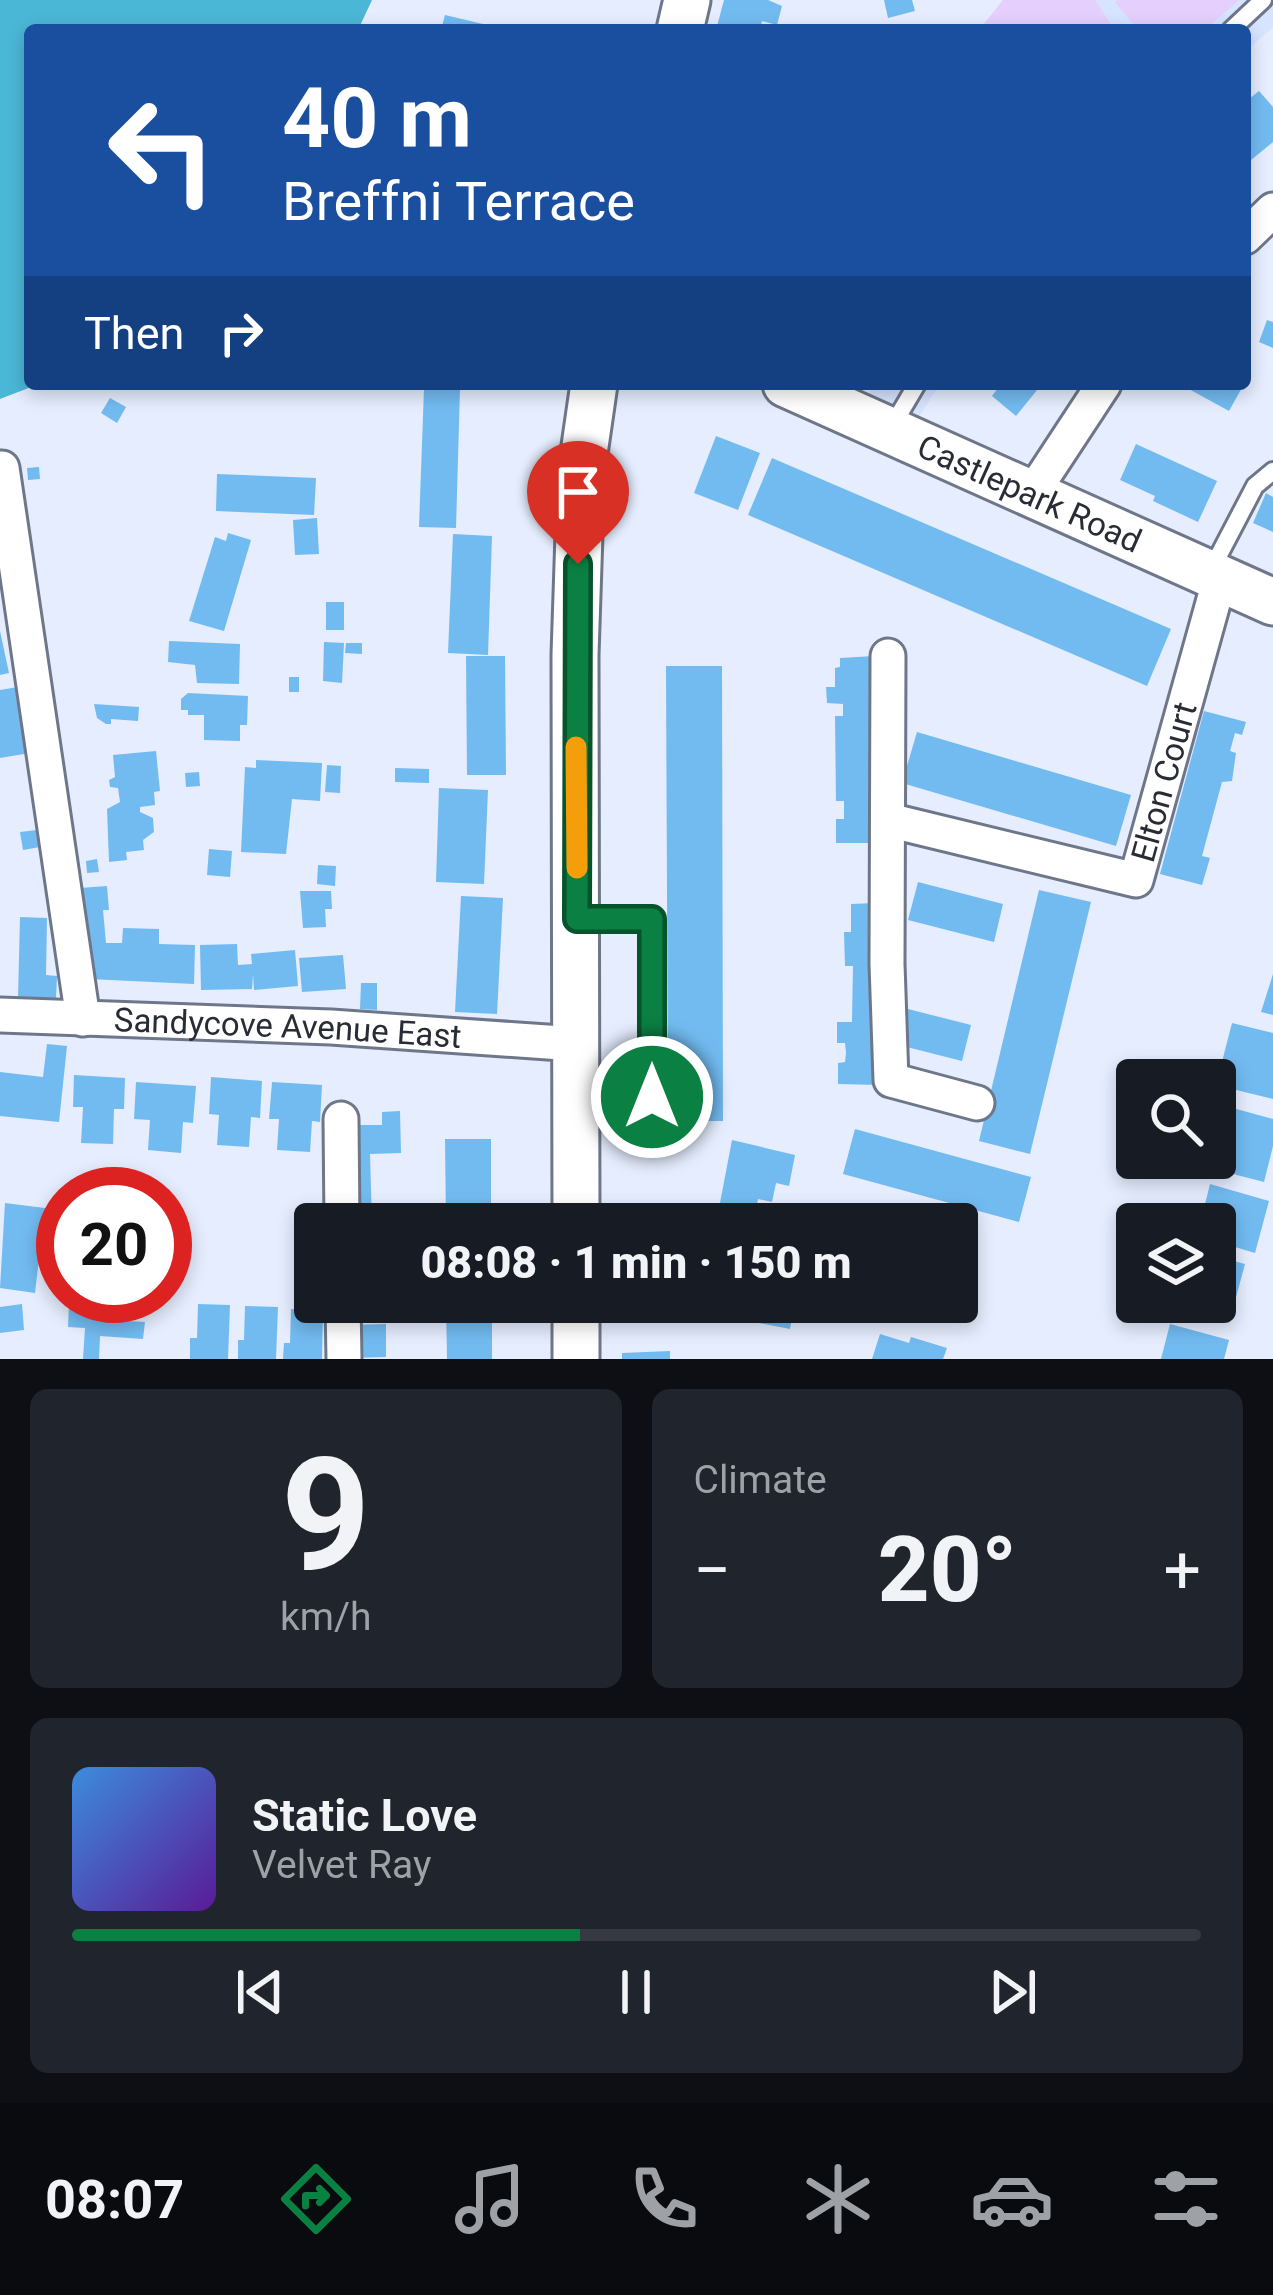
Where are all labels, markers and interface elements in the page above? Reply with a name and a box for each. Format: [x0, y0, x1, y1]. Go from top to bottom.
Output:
text: 40 m [282, 69, 472, 168]
icon: left [84, 72, 240, 228]
text: Breffni Terrace [282, 170, 635, 233]
icon: right [208, 300, 274, 366]
text: Then [84, 307, 184, 360]
street label: Castlepark Road [911, 426, 1148, 561]
pin [527, 441, 629, 564]
icon: arrive [545, 459, 611, 525]
street label: Elton Court [1123, 698, 1205, 866]
street label: Sandycove Avenue East [113, 1000, 463, 1056]
position arrow [589, 1034, 715, 1160]
map controls [1116, 1059, 1236, 1323]
button: search [1116, 1059, 1236, 1179]
speed limit sign: 20 [36, 1167, 192, 1323]
button: layers [1116, 1203, 1236, 1323]
text: 08:08 · 1 min · 150 m [420, 1236, 852, 1289]
text: 9 [281, 1424, 371, 1607]
text: Climate [694, 1457, 827, 1503]
text: 20° [878, 1518, 1017, 1623]
text: − [694, 1532, 731, 1609]
text: + [1164, 1532, 1201, 1609]
text: km/h [280, 1594, 372, 1640]
text: Static Love [252, 1789, 477, 1842]
text: Velvet Ray [252, 1842, 431, 1888]
icon: previous [227, 1959, 293, 2025]
icon: pause [603, 1959, 669, 2025]
icon: next [980, 1959, 1046, 2025]
icon: directions [274, 2157, 358, 2241]
icon: music [448, 2157, 532, 2241]
icon: phone [622, 2157, 706, 2241]
icon: climate [796, 2157, 880, 2241]
icon: car [970, 2157, 1054, 2241]
icon: filters [1144, 2157, 1228, 2241]
text: 08:07 [45, 2168, 184, 2231]

